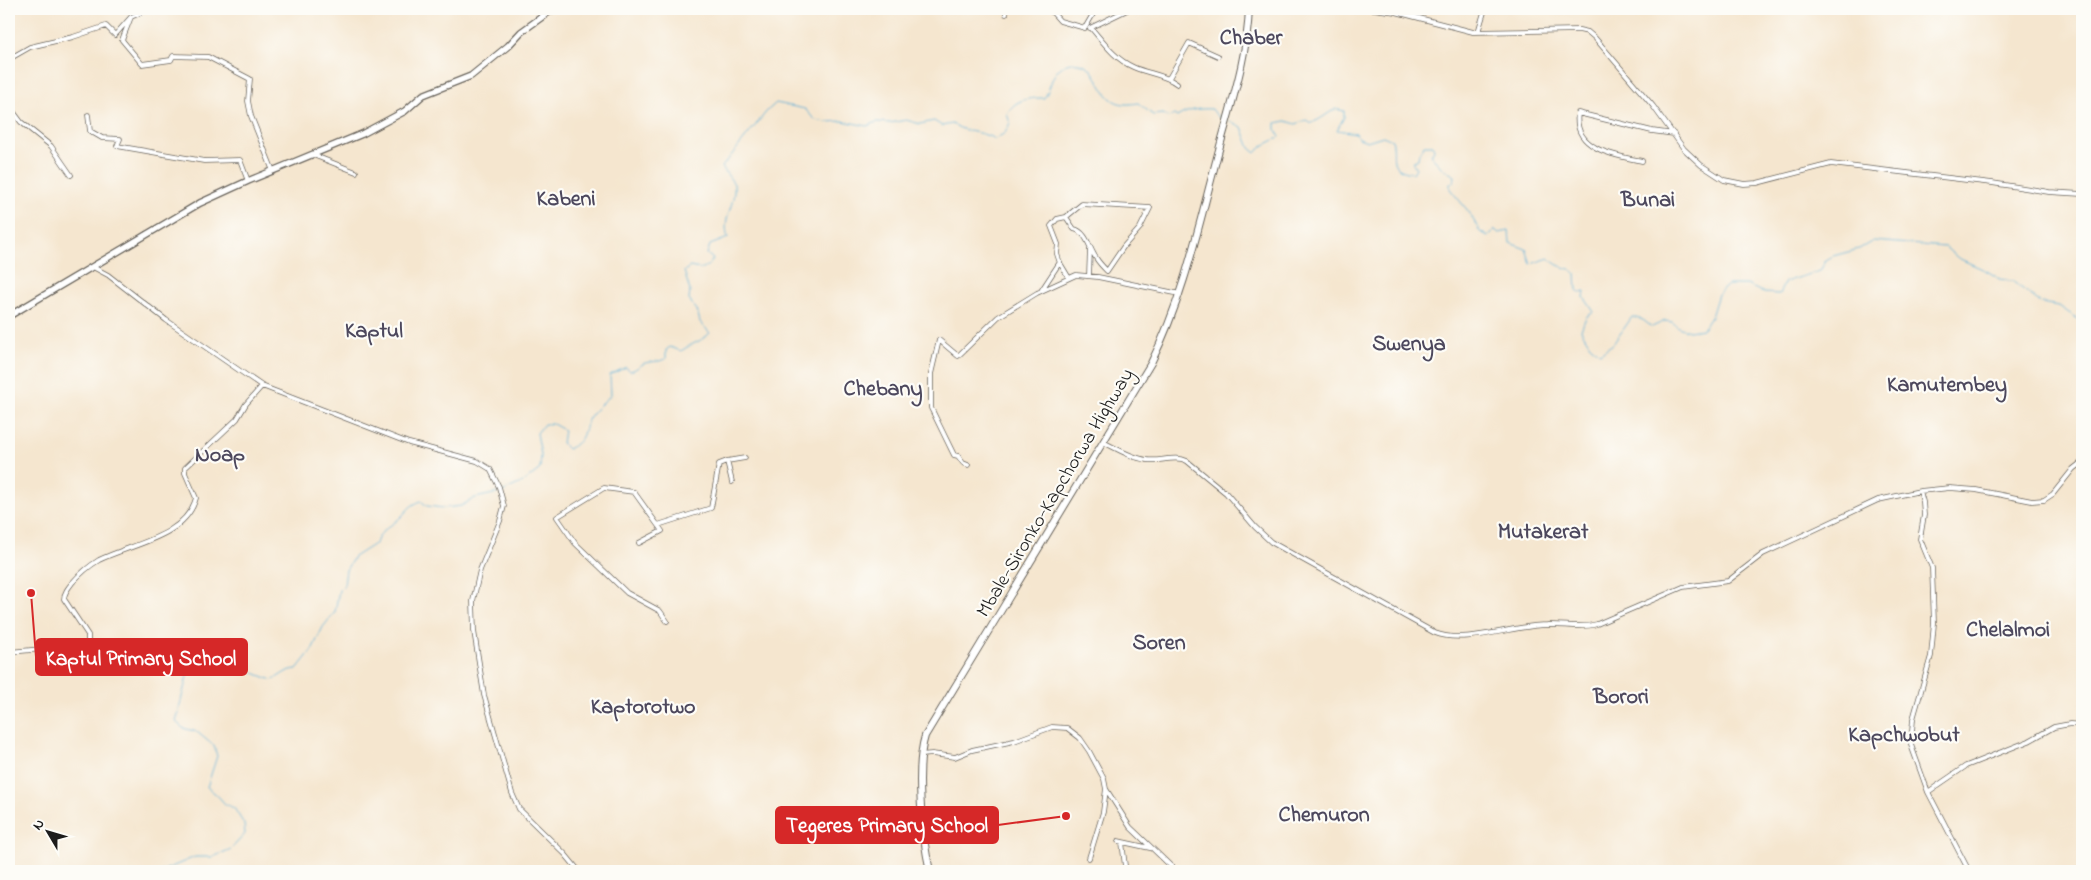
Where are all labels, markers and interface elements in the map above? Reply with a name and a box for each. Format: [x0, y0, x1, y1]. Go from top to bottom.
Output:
district label: Chaber [1220, 23, 1284, 55]
district label: Kabeni [537, 184, 595, 216]
district label: Bunai [1620, 185, 1675, 217]
district label: Kaptul [345, 316, 403, 348]
district label: Swenya [1372, 329, 1446, 362]
street label: Mbale-Sironko-Kapchorwa Highway [970, 363, 1143, 624]
district label: Kamutembey [1887, 370, 2007, 403]
district label: Chebany [844, 374, 922, 407]
district label: Noap [195, 440, 245, 472]
district label: Mutakerat [1498, 517, 1589, 549]
district label: Chelalmoi [1966, 615, 2050, 647]
district label: Soren [1132, 628, 1186, 660]
callout: Kaptul Primary School [36, 639, 247, 675]
text: Kaptul Primary School [46, 645, 237, 677]
district label: Borori [1592, 682, 1649, 714]
district label: Kaptorotwo [591, 692, 695, 724]
district label: Kapchwobut [1848, 720, 1960, 752]
district label: Chemuron [1278, 800, 1370, 832]
callout: Tegeres Primary School [776, 807, 998, 843]
north arrow [22, 808, 72, 858]
text: Tegeres Primary School [786, 812, 988, 844]
text: N [28, 815, 50, 835]

